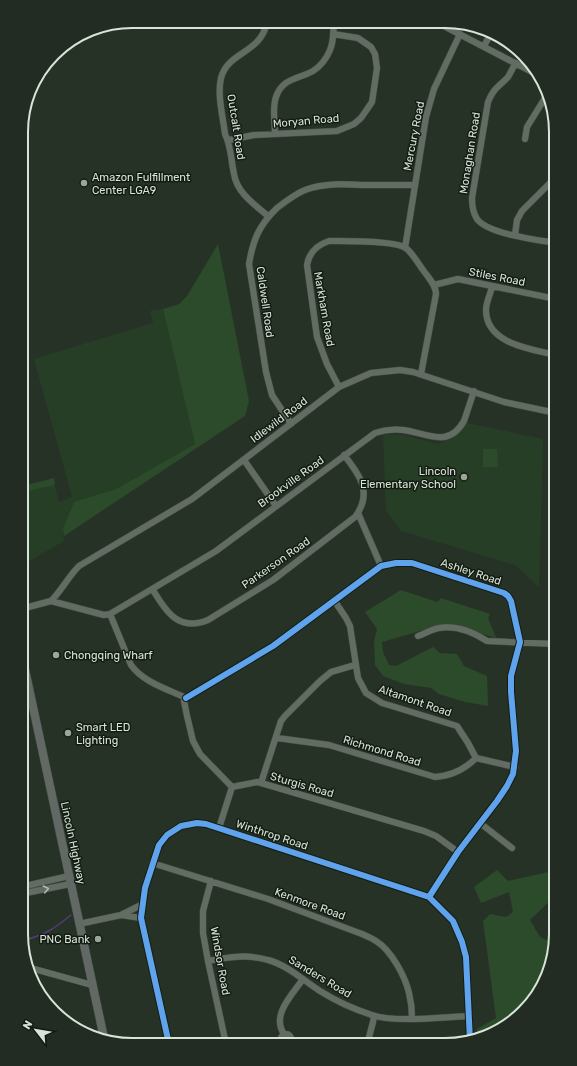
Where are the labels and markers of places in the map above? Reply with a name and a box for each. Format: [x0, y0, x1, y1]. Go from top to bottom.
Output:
place label: Amazon Fulfillment Center LGA9 [92, 171, 191, 197]
marker: Amazon Fulfillment Center LGA9 [79, 178, 89, 188]
place label: Lincoln Elementary School [360, 465, 456, 491]
marker: Lincoln Elementary School [459, 472, 469, 482]
place label: Chongqing Wharf [64, 649, 153, 662]
marker: Chongqing Wharf [51, 650, 61, 660]
place label: Smart LED Lighting [76, 721, 130, 747]
marker: Smart LED Lighting [63, 728, 73, 738]
place label: PNC Bank [40, 933, 90, 946]
marker: PNC Bank [93, 934, 103, 944]

